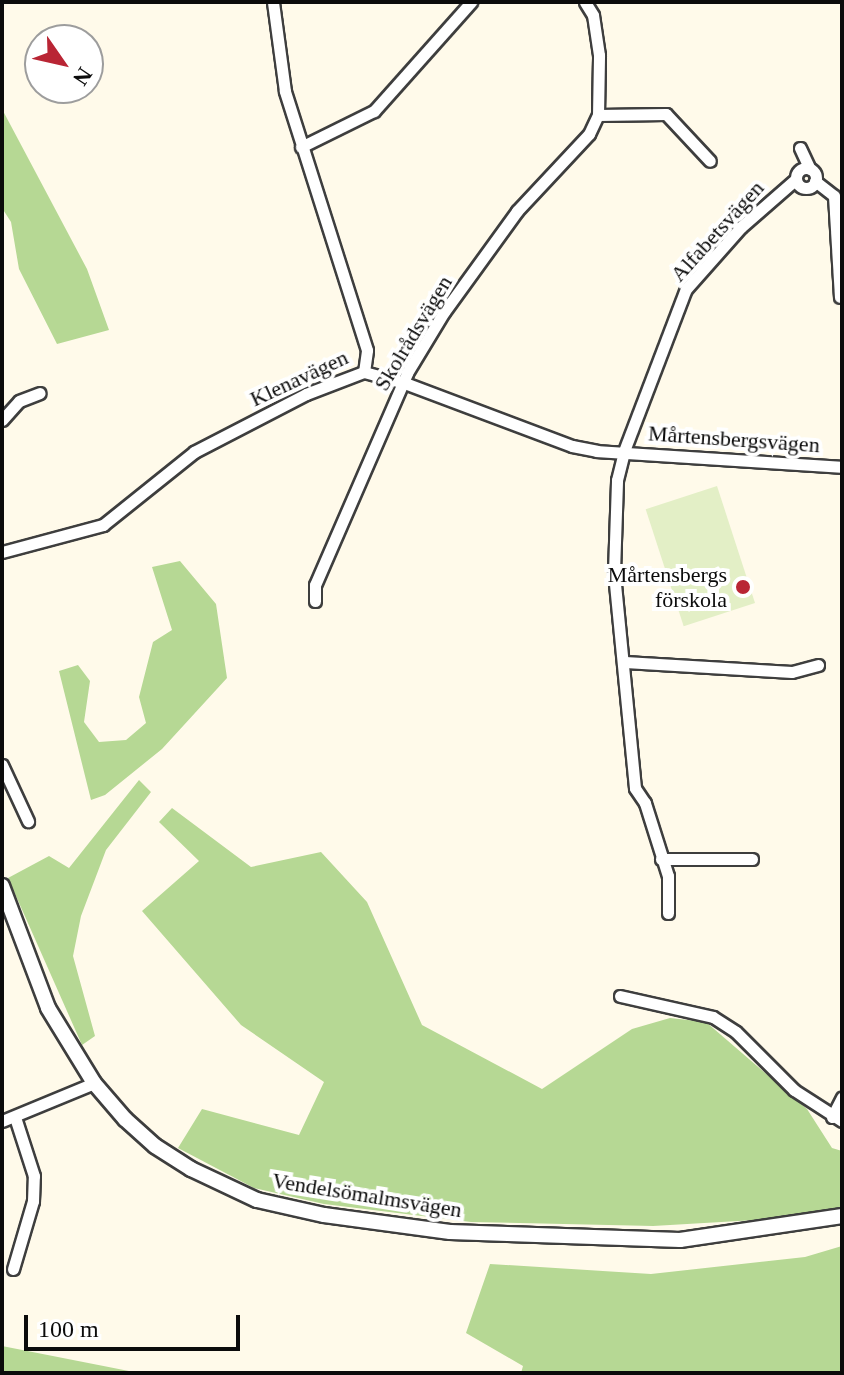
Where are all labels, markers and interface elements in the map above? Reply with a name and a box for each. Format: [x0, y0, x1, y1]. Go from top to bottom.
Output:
north arrow [24, 24, 104, 104]
text: N [68, 63, 97, 90]
street label: Alfabetsvägen [665, 175, 769, 287]
street label: Skolrådsvägen [368, 271, 458, 395]
street label: Klenavägen [246, 344, 352, 412]
street label: Mårtensbergsvägen [647, 420, 821, 458]
place label: Mårtensbergs förskola [608, 561, 727, 612]
marker: Mårtensbergs förskola [734, 578, 752, 596]
street label: Vendelsömalmsvägen [270, 1167, 464, 1223]
scale bar [28, 1299, 244, 1349]
text: 100 m [38, 1316, 99, 1342]

